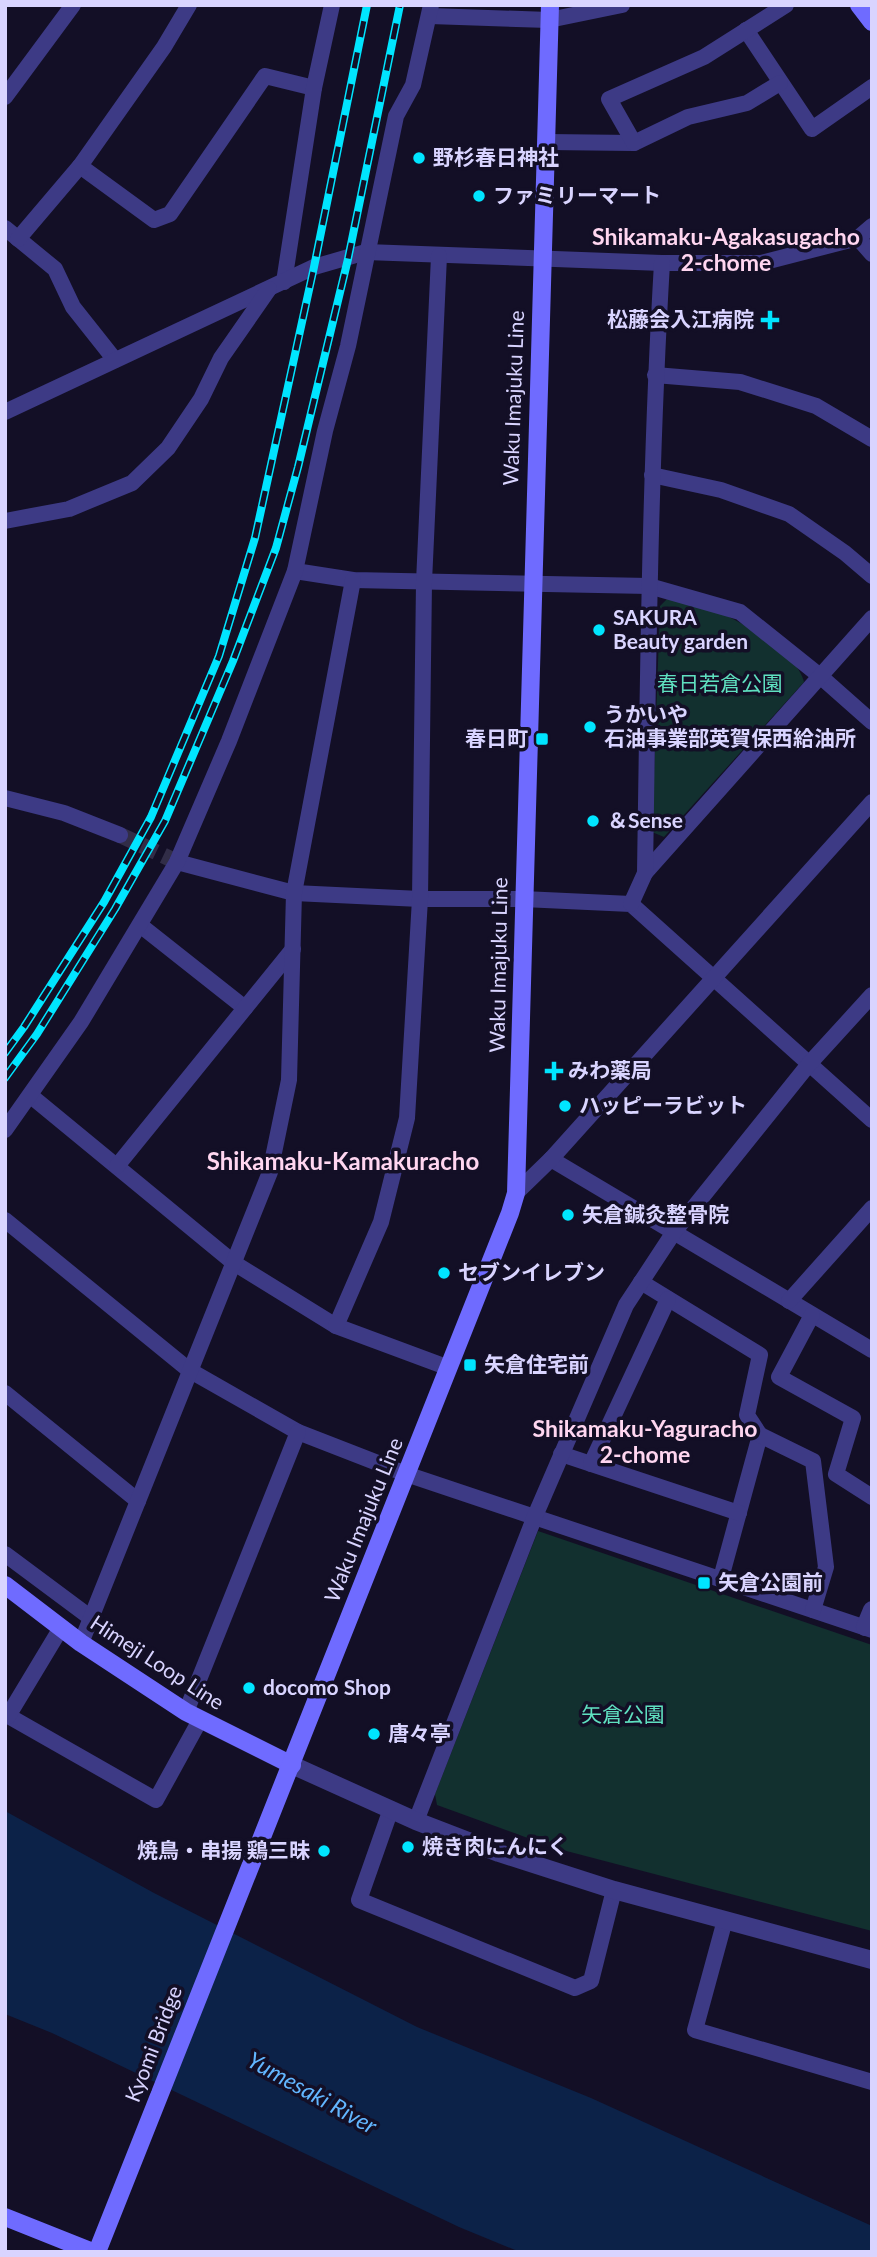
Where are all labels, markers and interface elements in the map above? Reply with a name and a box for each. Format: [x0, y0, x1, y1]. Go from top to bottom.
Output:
place label: 野杉春日神社 [433, 144, 559, 169]
marker: 野杉春日神社 [411, 150, 427, 166]
place label: ファミリーマート [493, 182, 661, 207]
marker: ファミリーマート [471, 188, 487, 204]
district label: Shikamaku-Agakasugacho 2-chome [592, 222, 860, 276]
place label: 松藤会入江病院 [607, 306, 754, 331]
street label: Waku Imajuku Line [497, 310, 528, 486]
marker: 松藤会入江病院 [760, 310, 780, 330]
place label: SAKURA Beauty garden [613, 604, 748, 653]
marker: SAKURA Beauty garden [591, 622, 607, 638]
park label: 春日若倉公園 [657, 670, 783, 695]
place label: うかいや 石油事業部英賀保西給油所 [604, 701, 856, 750]
marker: うかいや 石油事業部英賀保西給油所 [582, 719, 598, 735]
place label: 春日町 [465, 725, 528, 750]
marker: 春日町 [534, 731, 550, 747]
place label: ＆Sense [607, 807, 683, 832]
marker: ＆Sense [585, 813, 601, 829]
street label: Waku Imajuku Line [483, 877, 512, 1053]
place label: みわ薬局 [568, 1057, 652, 1082]
marker: みわ薬局 [546, 1063, 562, 1079]
place label: ハッピーラビット [579, 1092, 747, 1117]
marker: ハッピーラビット [557, 1098, 573, 1114]
district label: Shikamaku-Kamakuracho [207, 1146, 479, 1175]
place label: 矢倉鍼灸整骨院 [582, 1201, 729, 1226]
marker: 矢倉鍼灸整骨院 [560, 1207, 576, 1223]
place label: セブンイレブン [458, 1259, 605, 1284]
marker: セブンイレブン [436, 1265, 452, 1281]
place label: 矢倉住宅前 [484, 1351, 589, 1376]
marker: 矢倉住宅前 [462, 1357, 478, 1373]
district label: Shikamaku-Yaguracho 2-chome [532, 1414, 758, 1468]
street label: Waku Imajuku Line [318, 1433, 407, 1605]
place label: 矢倉公園前 [718, 1569, 823, 1594]
marker: 矢倉公園前 [696, 1575, 712, 1591]
street label: Himeji Loop Line [86, 1609, 229, 1714]
place label: docomo Shop [263, 1674, 391, 1699]
marker: docomo Shop [241, 1680, 257, 1696]
park label: 矢倉公園 [581, 1701, 665, 1726]
place label: 唐々亭 [388, 1720, 451, 1745]
marker: 唐々亭 [366, 1726, 382, 1742]
place label: 焼き肉にんにく [422, 1833, 569, 1858]
place label: 焼鳥・串揚 鶏三昧 [137, 1837, 310, 1862]
marker: 焼き肉にんにく [400, 1839, 416, 1855]
marker: 焼鳥・串揚 鶏三昧 [316, 1843, 332, 1859]
street label: Kyomi Bridge [119, 1982, 186, 2105]
water label: Yumesaki River [243, 2045, 383, 2140]

